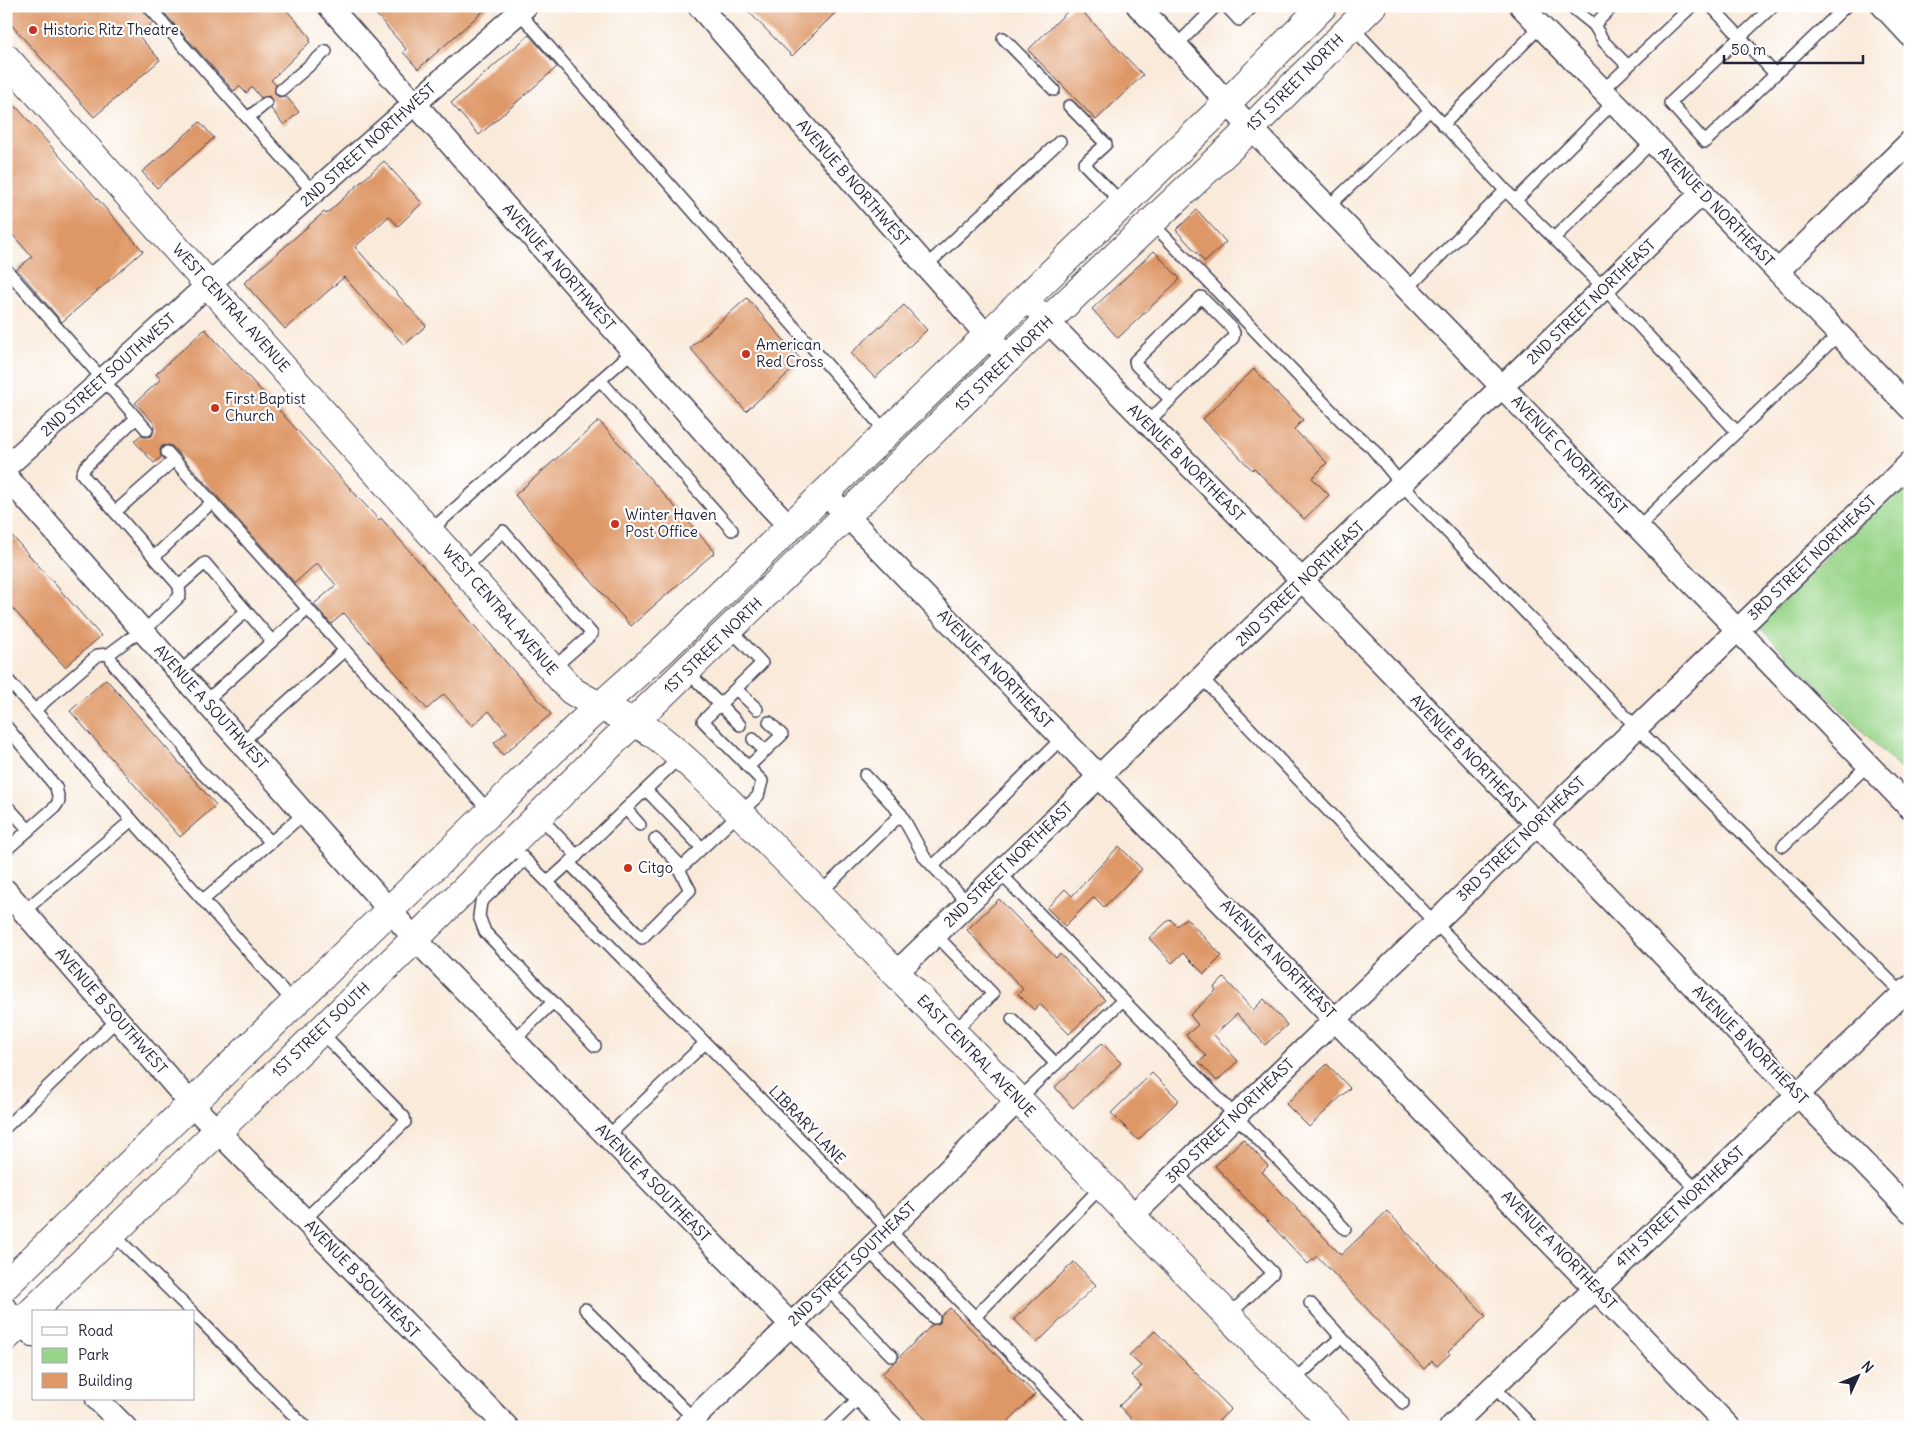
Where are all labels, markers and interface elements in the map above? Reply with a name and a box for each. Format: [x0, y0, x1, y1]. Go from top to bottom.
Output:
place label: Historic Ritz Theatre [43, 20, 179, 39]
marker: Historic Ritz Theatre [27, 24, 39, 36]
street label: 1ST STREET NORTH [1242, 30, 1348, 135]
scale bar [1724, 32, 1862, 64]
text: 50 m [1731, 40, 1766, 59]
street label: 2ND STREET NORTHWEST [296, 79, 439, 211]
street label: AVENUE B NORTHWEST [793, 115, 914, 250]
street label: AVENUE D NORTHEAST [1654, 143, 1779, 271]
street label: AVENUE A NORTHWEST [499, 199, 620, 334]
street label: 2ND STREET NORTHEAST [1522, 235, 1659, 368]
street label: WEST CENTRAL AVENUE [169, 239, 294, 376]
street label: 2ND STREET SOUTHWEST [36, 309, 179, 440]
street label: 1ST STREET NORTH [950, 311, 1057, 416]
place label: American Red Cross [756, 335, 824, 371]
marker: American Red Cross [740, 348, 752, 360]
place label: First Baptist Church [225, 389, 306, 425]
street label: AVENUE C NORTHEAST [1508, 391, 1631, 518]
street label: AVENUE B NORTHEAST [1124, 400, 1249, 525]
marker: First Baptist Church [209, 402, 221, 414]
street label: 3RD STREET NORTHEAST [1743, 491, 1880, 624]
place label: Winter Haven Post Office [625, 505, 717, 541]
street label: 2ND STREET NORTHEAST [1231, 517, 1368, 650]
marker: Winter Haven Post Office [609, 518, 621, 530]
street label: WEST CENTRAL AVENUE [439, 541, 562, 679]
street label: 1ST STREET NORTH [659, 593, 766, 698]
street label: AVENUE A NORTHEAST [934, 605, 1057, 732]
street label: AVENUE A SOUTHWEST [150, 641, 272, 773]
street label: AVENUE B NORTHEAST [1407, 690, 1530, 817]
street label: 3RD STREET NORTHEAST [1452, 772, 1589, 905]
street label: 2ND STREET NORTHEAST [939, 798, 1076, 931]
place label: Citgo [638, 858, 673, 877]
marker: Citgo [622, 862, 634, 874]
street label: AVENUE A NORTHEAST [1217, 895, 1340, 1022]
street label: AVENUE B SOUTHWEST [51, 944, 171, 1078]
street label: 1ST STREET SOUTH [268, 978, 374, 1081]
street label: AVENUE B NORTHEAST [1689, 981, 1812, 1108]
street label: EAST CENTRAL AVENUE [913, 991, 1040, 1121]
street label: 3RD STREET NORTHEAST [1161, 1054, 1298, 1187]
street label: LIBRARY LANE [765, 1081, 850, 1168]
street label: AVENUE A SOUTHEAST [592, 1120, 715, 1246]
street label: 4TH STREET NORTHEAST [1611, 1142, 1748, 1271]
street label: AVENUE A NORTHEAST [1498, 1186, 1621, 1313]
street label: 2ND STREET SOUTHEAST [784, 1197, 920, 1330]
street label: AVENUE B SOUTHEAST [301, 1216, 424, 1342]
legend [32, 1310, 195, 1400]
text: Road [78, 1321, 113, 1340]
text: Park [78, 1345, 109, 1364]
north arrow [1834, 1350, 1884, 1400]
text: N [1858, 1357, 1877, 1377]
text: Building [78, 1371, 133, 1390]

